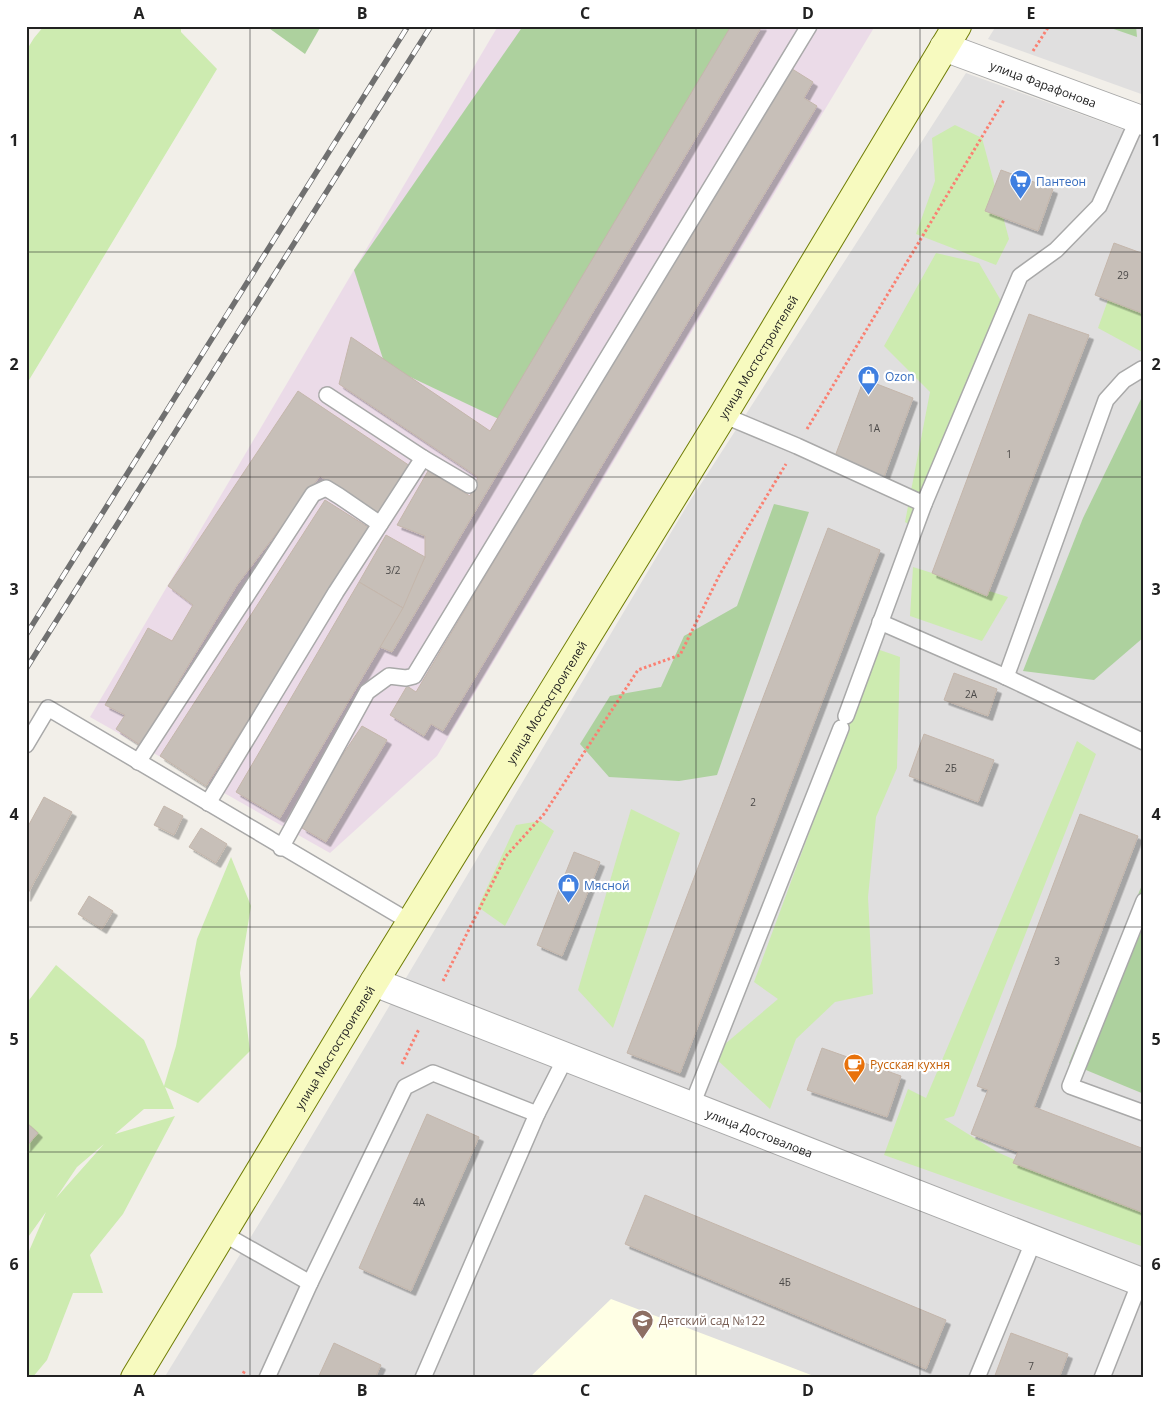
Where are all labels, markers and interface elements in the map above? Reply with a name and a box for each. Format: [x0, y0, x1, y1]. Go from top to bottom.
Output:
text: A [133, 2, 145, 24]
text: B [357, 2, 367, 24]
text: C [580, 2, 590, 24]
text: D [802, 2, 814, 24]
text: E [1027, 2, 1036, 24]
street label: улица Фарафонова [988, 56, 1099, 111]
text: 1 [9, 129, 19, 151]
text: 1 [1151, 129, 1161, 151]
supermarket icon: Пантеон [1008, 169, 1032, 200]
place label: Пантеон [1036, 173, 1086, 190]
house number: 29 [1117, 268, 1129, 282]
street label: улица Мостостроителей [714, 292, 802, 422]
text: 2 [9, 353, 19, 375]
text: 2 [1151, 353, 1161, 375]
shop icon: Ozon [857, 364, 881, 395]
place label: Ozon [885, 368, 915, 385]
house number: 1А [868, 421, 881, 435]
house number: 1 [1006, 447, 1012, 461]
house number: 3/2 [385, 563, 401, 577]
text: 3 [9, 578, 19, 600]
text: 3 [1151, 578, 1161, 600]
street label: улица Мостостроителей [502, 637, 591, 767]
house number: 2А [965, 687, 978, 701]
house number: 2Б [945, 761, 957, 775]
house number: 2 [750, 795, 756, 809]
text: 4 [9, 803, 19, 825]
text: 4 [1151, 803, 1161, 825]
shop icon: Мясной [556, 873, 580, 904]
place label: Мясной [584, 877, 630, 894]
house number: 3 [1054, 954, 1060, 968]
street label: улица Мостостроителей [291, 982, 378, 1113]
text: 5 [9, 1028, 19, 1050]
text: 5 [1151, 1028, 1161, 1050]
cafe icon: Русская кухня [842, 1052, 866, 1083]
place label: Русская кухня [870, 1056, 950, 1073]
street label: улица Достовалова [704, 1104, 815, 1161]
house number: 4А [413, 1195, 426, 1209]
text: 6 [9, 1253, 19, 1275]
text: 6 [1151, 1253, 1161, 1275]
house number: 4Б [779, 1275, 791, 1289]
school or university icon: Детский сад №122 [631, 1308, 655, 1339]
place label: Детский сад №122 [659, 1312, 765, 1329]
house number: 7 [1028, 1359, 1034, 1373]
text: A [133, 1379, 145, 1401]
text: B [357, 1379, 367, 1401]
text: C [580, 1379, 590, 1401]
text: D [802, 1379, 814, 1401]
text: E [1027, 1379, 1036, 1401]

